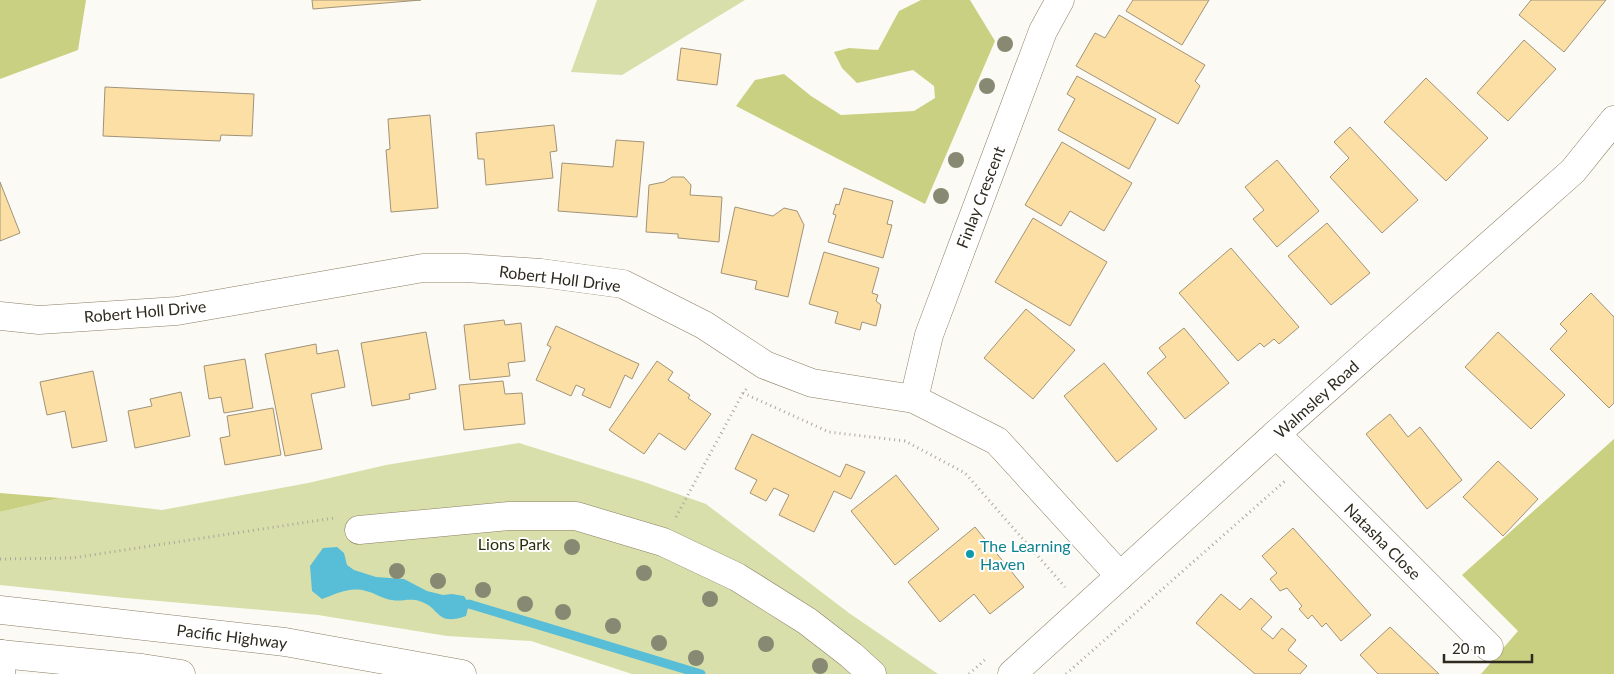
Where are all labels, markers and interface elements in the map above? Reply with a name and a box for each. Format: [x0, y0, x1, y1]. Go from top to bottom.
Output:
street label: Finlay Crescent [952, 143, 1008, 250]
street label: Robert Holl Drive [498, 261, 622, 295]
street label: Robert Holl Drive [83, 296, 207, 326]
street label: Walmsley Road [1270, 356, 1362, 442]
street label: Natasha Close [1341, 499, 1425, 583]
park label: Lions Park [478, 534, 551, 553]
place label: The Learning Haven [980, 536, 1071, 573]
marker: The Learning Haven [964, 548, 976, 560]
street label: Pacific Highway [176, 620, 289, 652]
scale bar [1444, 632, 1532, 664]
text: 20 m [1452, 639, 1486, 657]

